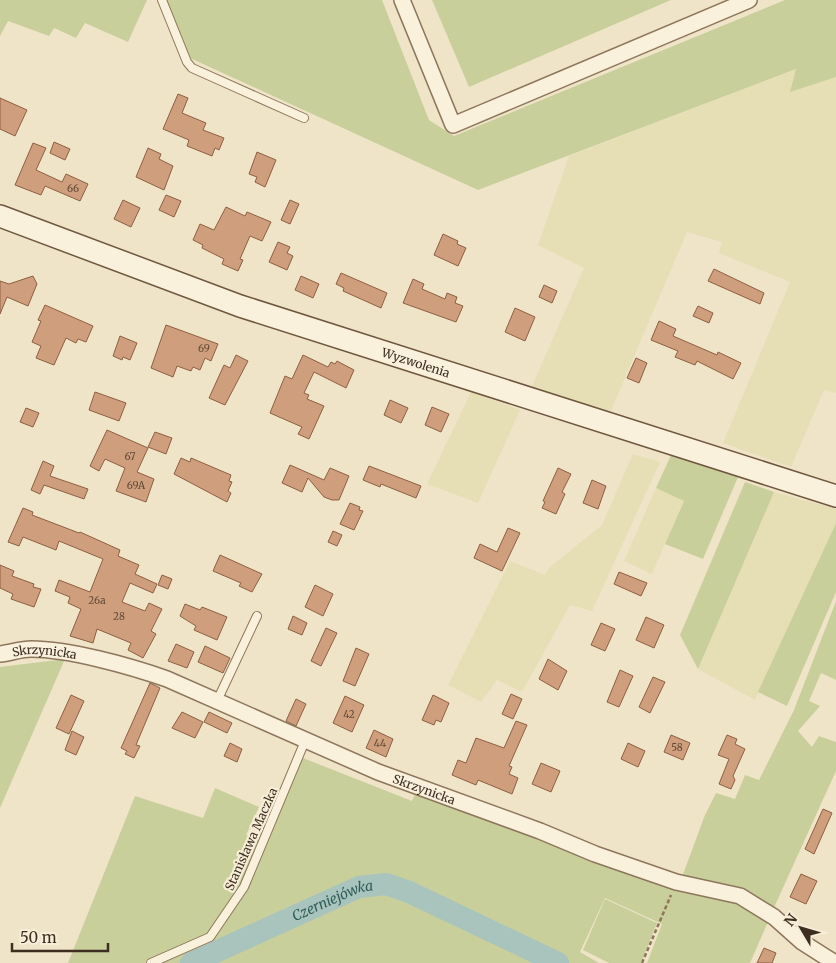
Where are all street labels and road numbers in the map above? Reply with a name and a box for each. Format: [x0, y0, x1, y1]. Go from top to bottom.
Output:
street label: Wyzwolenia [379, 344, 452, 380]
street label: Skrzynicka [11, 641, 79, 662]
street label: Skrzynicka [391, 771, 458, 807]
street label: Stanisława Maczka [222, 785, 281, 893]

